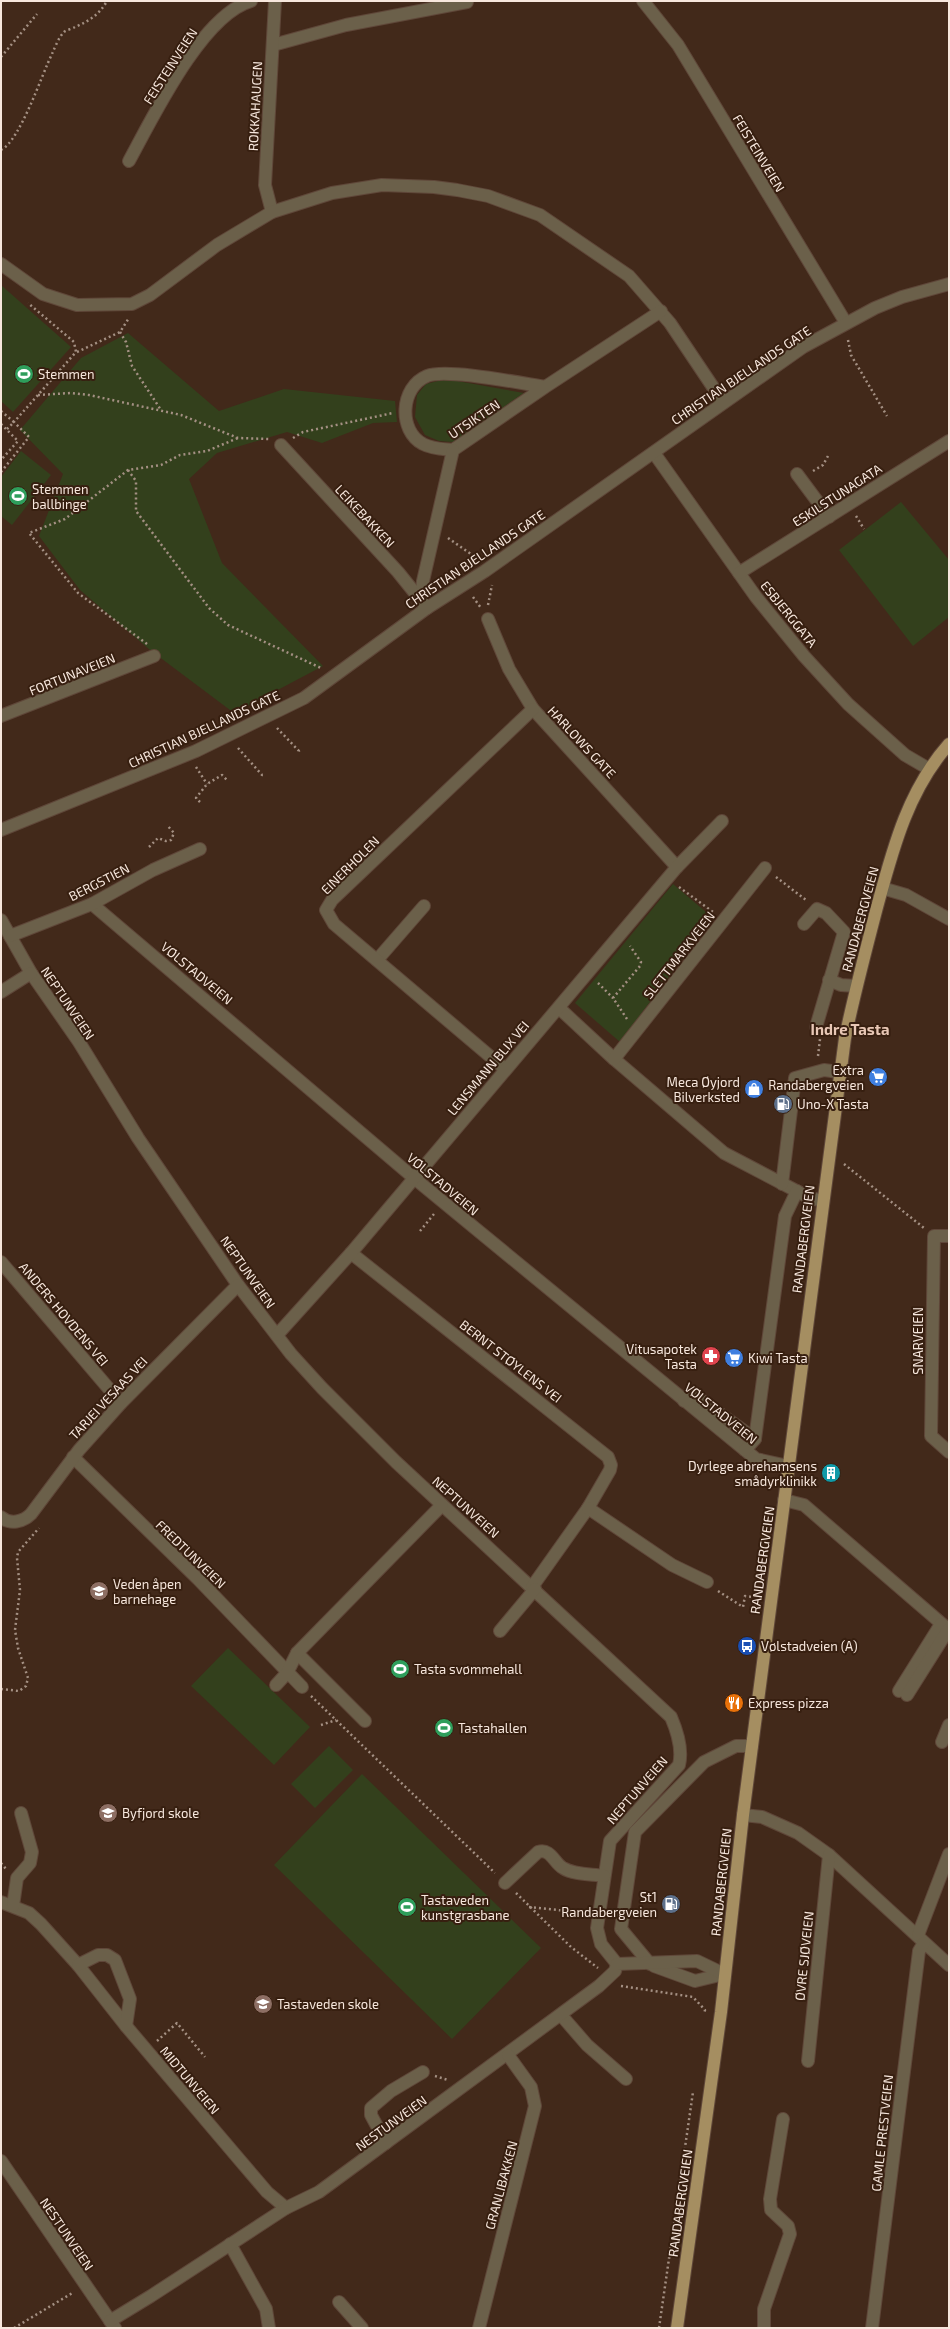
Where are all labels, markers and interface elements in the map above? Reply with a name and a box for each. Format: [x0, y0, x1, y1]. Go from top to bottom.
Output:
street label: FEISTEINVEIEN [139, 25, 201, 107]
street label: ROKKAHAUGEN [245, 61, 265, 151]
street label: FEISTEINVEIEN [730, 111, 788, 195]
street label: CHRISTIAN BJELLANDS GATE [668, 322, 814, 428]
sports icon: Stemmen [13, 363, 35, 385]
place label: Stemmen [38, 366, 94, 382]
street label: UTSIKTEN [445, 396, 503, 442]
street label: ESKILSTUNAGATA [789, 460, 885, 530]
place label: Stemmen ballbinge [32, 481, 88, 512]
street label: LEIKEBAKKEN [332, 481, 398, 551]
sports icon: Stemmen ballbinge [7, 485, 29, 507]
street label: CHRISTIAN BJELLANDS GATE [402, 506, 548, 612]
street label: ESBJERGGATA [757, 578, 821, 650]
street label: FORTUNAVEIEN [27, 649, 117, 699]
street label: CHRISTIAN BJELLANDS GATE [126, 687, 282, 771]
street label: HARLOWS GATE [545, 703, 619, 781]
street label: EINERHOLEN [318, 833, 382, 897]
street label: BERGSTIEN [66, 860, 132, 904]
street label: RANDABERGVEIEN [838, 865, 882, 973]
street label: SLETTMARKVEIEN [640, 908, 718, 1002]
street label: VØLSTADVEIEN [158, 938, 236, 1008]
street label: NEPTUNVEIEN [38, 963, 98, 1043]
street label: LENSMANN BLIX VEI [444, 1018, 532, 1118]
district label: Indre Tasta [811, 1020, 889, 1038]
place label: Extra Randabergveien [768, 1062, 864, 1093]
supermarket icon: Extra Randabergveien [867, 1066, 889, 1088]
place label: Meca Øyjord Bilverksted [667, 1074, 740, 1105]
shop icon: Meca Øyjord Bilverksted [743, 1078, 765, 1100]
fuel station icon: Uno-X Tasta [772, 1093, 794, 1115]
place label: Uno-X Tasta [797, 1096, 869, 1112]
street label: VØLSTADVEIEN [404, 1149, 482, 1219]
street label: RANDABERGVEIEN [788, 1184, 818, 1294]
street label: NEPTUNVEIEN [217, 1233, 279, 1311]
street label: ANDERS HOVDENS VEI [16, 1259, 112, 1369]
street label: SNARVEIEN [910, 1307, 926, 1375]
street label: BERNT STØYLENS VEI [457, 1316, 565, 1406]
place label: Vitusapotek Tasta [626, 1341, 697, 1372]
pharmacy icon: Vitusapotek Tasta [700, 1345, 722, 1367]
supermarket icon: Kiwi Tasta [723, 1347, 745, 1369]
place label: Kiwi Tasta [748, 1350, 808, 1366]
street label: TARJEI VESAAS VEI [65, 1353, 151, 1443]
street label: VØLSTADVEIEN [681, 1379, 761, 1447]
place label: Dyrlege abrehamsens smådyrklinikk [688, 1458, 817, 1489]
building icon: Dyrlege abrehamsens smådyrklinikk [820, 1462, 842, 1484]
street label: NEPTUNVEIEN [429, 1473, 503, 1541]
street label: RANDABERGVEIEN [747, 1505, 777, 1615]
street label: FREDTUNVEIEN [153, 1517, 229, 1591]
place label: Veden åpen barnehage [113, 1576, 182, 1607]
school or university icon: Veden åpen barnehage [88, 1580, 110, 1602]
bus stop icon: Vølstadveien (A) [736, 1635, 758, 1657]
place label: Vølstadveien (A) [761, 1638, 858, 1654]
sports icon: Tasta svømmehall [389, 1658, 411, 1680]
place label: Tasta svømmehall [414, 1661, 522, 1677]
restaurant icon: Express pizza [723, 1692, 745, 1714]
place label: Express pizza [748, 1695, 829, 1711]
sports icon: Tastahallen [433, 1717, 455, 1739]
place label: Tastahallen [458, 1720, 527, 1736]
street label: NEPTUNVEIEN [603, 1753, 671, 1827]
school or university icon: Byfjord skole [97, 1802, 119, 1824]
place label: Byfjord skole [122, 1805, 199, 1821]
street label: RANDABERGVEIEN [707, 1827, 735, 1937]
place label: St1 Randabergveien [561, 1889, 657, 1920]
place label: Tastaveden kunstgrasbane [421, 1892, 509, 1923]
fuel station icon: St1 Randabergveien [660, 1893, 682, 1915]
sports icon: Tastaveden kunstgrasbane [396, 1896, 418, 1918]
street label: ØVRE SJØVEIEN [791, 1910, 817, 2002]
school or university icon: Tastaveden skole [252, 1993, 274, 2015]
place label: Tastaveden skole [277, 1996, 379, 2012]
street label: MIDTUNVEIEN [157, 2043, 223, 2117]
street label: GAMLE PRESTVEIEN [868, 2074, 896, 2192]
street label: NESTUNVEIEN [352, 2092, 430, 2154]
street label: GRANLIBAKKEN [481, 2139, 521, 2231]
street label: RANDABERGVEIEN [665, 2148, 695, 2258]
street label: NESTUNVEIEN [37, 2195, 97, 2273]

